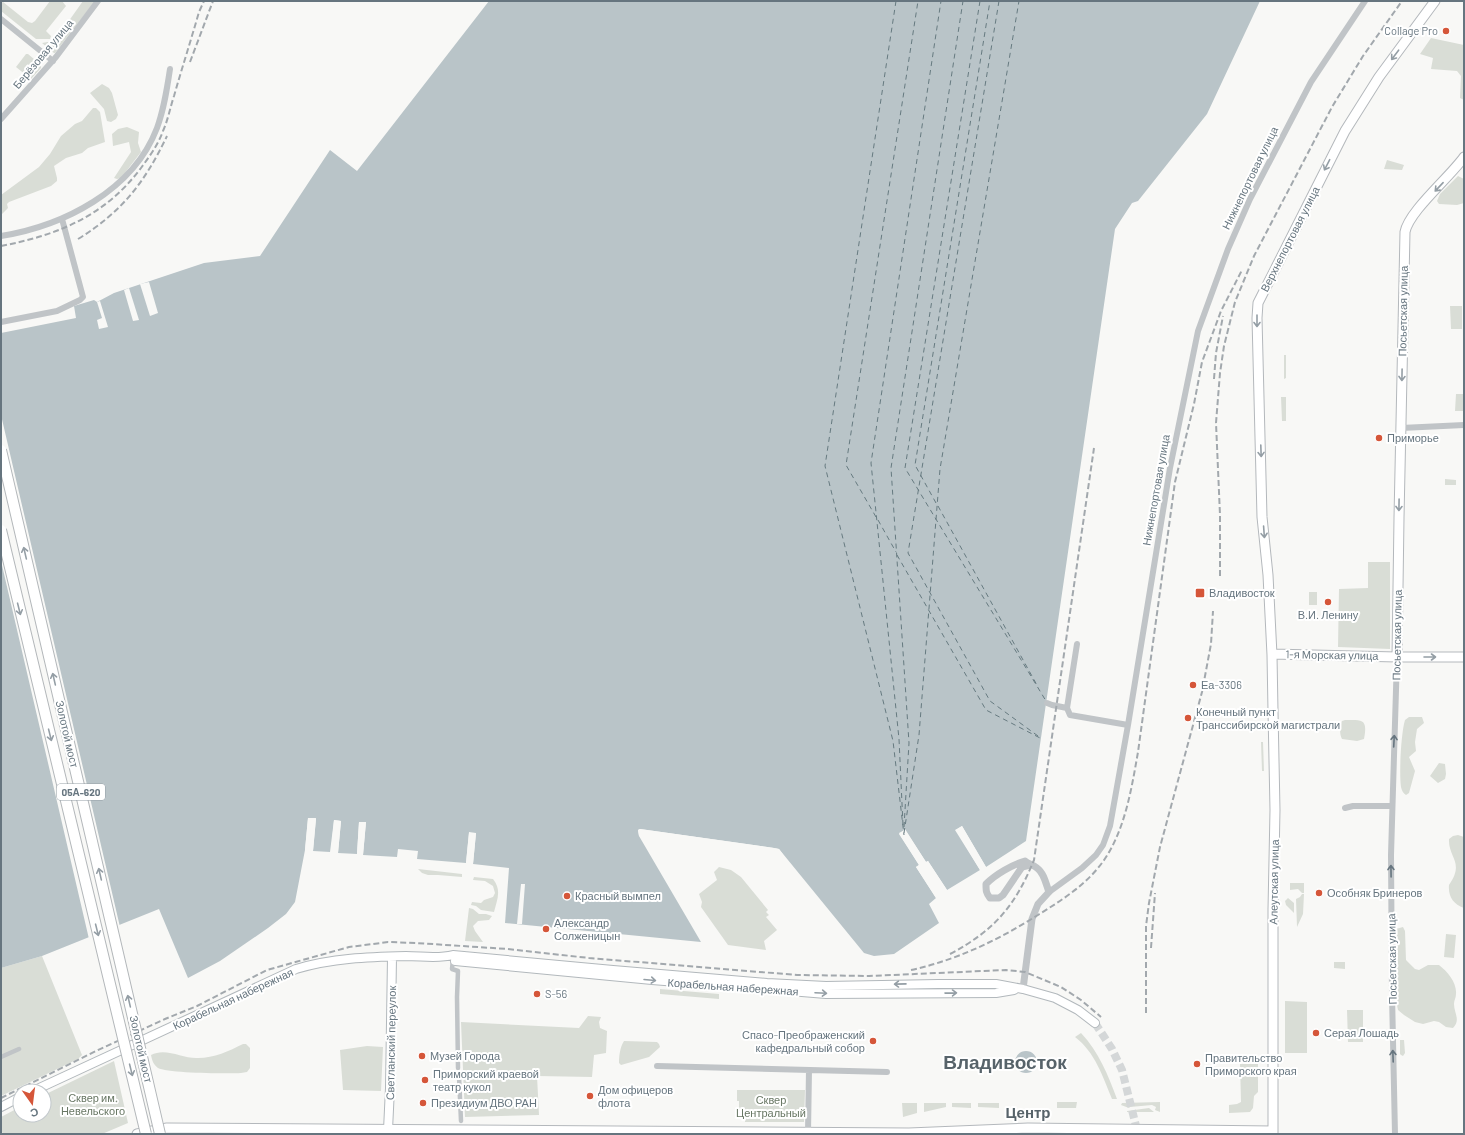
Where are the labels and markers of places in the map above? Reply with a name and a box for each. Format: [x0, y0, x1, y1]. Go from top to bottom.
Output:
place label: Collage Pro [1384, 24, 1438, 37]
marker: Collage Pro [1441, 26, 1451, 36]
place label: Приморье [1387, 431, 1439, 444]
marker: Приморье [1374, 433, 1384, 443]
place label: Владивосток [1209, 586, 1275, 599]
marker: Владивосток [1194, 587, 1206, 599]
marker: В.И. Ленину [1323, 597, 1333, 607]
place label: В.И. Ленину [1298, 608, 1359, 621]
place label: Еа-3306 [1201, 678, 1242, 691]
marker: Еа-3306 [1188, 680, 1198, 690]
place label: Конечный пункт Транссибирской магистрали [1196, 705, 1340, 731]
marker: Конечный пункт Транссибирской магистрали [1183, 713, 1193, 723]
place label: Особняк Бринеров [1327, 886, 1423, 899]
marker: Особняк Бринеров [1314, 888, 1324, 898]
place label: Красный вымпел [575, 889, 661, 902]
marker: Красный вымпел [562, 891, 572, 901]
place label: Александр Солженицын [554, 916, 620, 942]
marker: Александр Солженицын [541, 924, 551, 934]
place label: S-56 [545, 987, 567, 1000]
marker: S-56 [532, 989, 542, 999]
place label: Серая Лошадь [1324, 1026, 1399, 1039]
place label: Спасо-Преображенский кафедральный собор [742, 1028, 865, 1054]
marker: Серая Лошадь [1311, 1028, 1321, 1038]
marker: Спасо-Преображенский кафедральный собор [868, 1036, 878, 1046]
place label: Музей Города [430, 1049, 501, 1062]
marker: Музей Города [417, 1051, 427, 1061]
place label: Правительство Приморского края [1205, 1051, 1297, 1077]
marker: Правительство Приморского края [1192, 1059, 1202, 1069]
place label: Приморский краевой театр кукол [433, 1067, 539, 1093]
marker: Приморский краевой театр кукол [420, 1075, 430, 1085]
place label: Дом офицеров флота [598, 1083, 673, 1109]
marker: Дом офицеров флота [585, 1091, 595, 1101]
place label: Президиум ДВО РАН [431, 1096, 537, 1109]
marker: Президиум ДВО РАН [418, 1098, 428, 1108]

